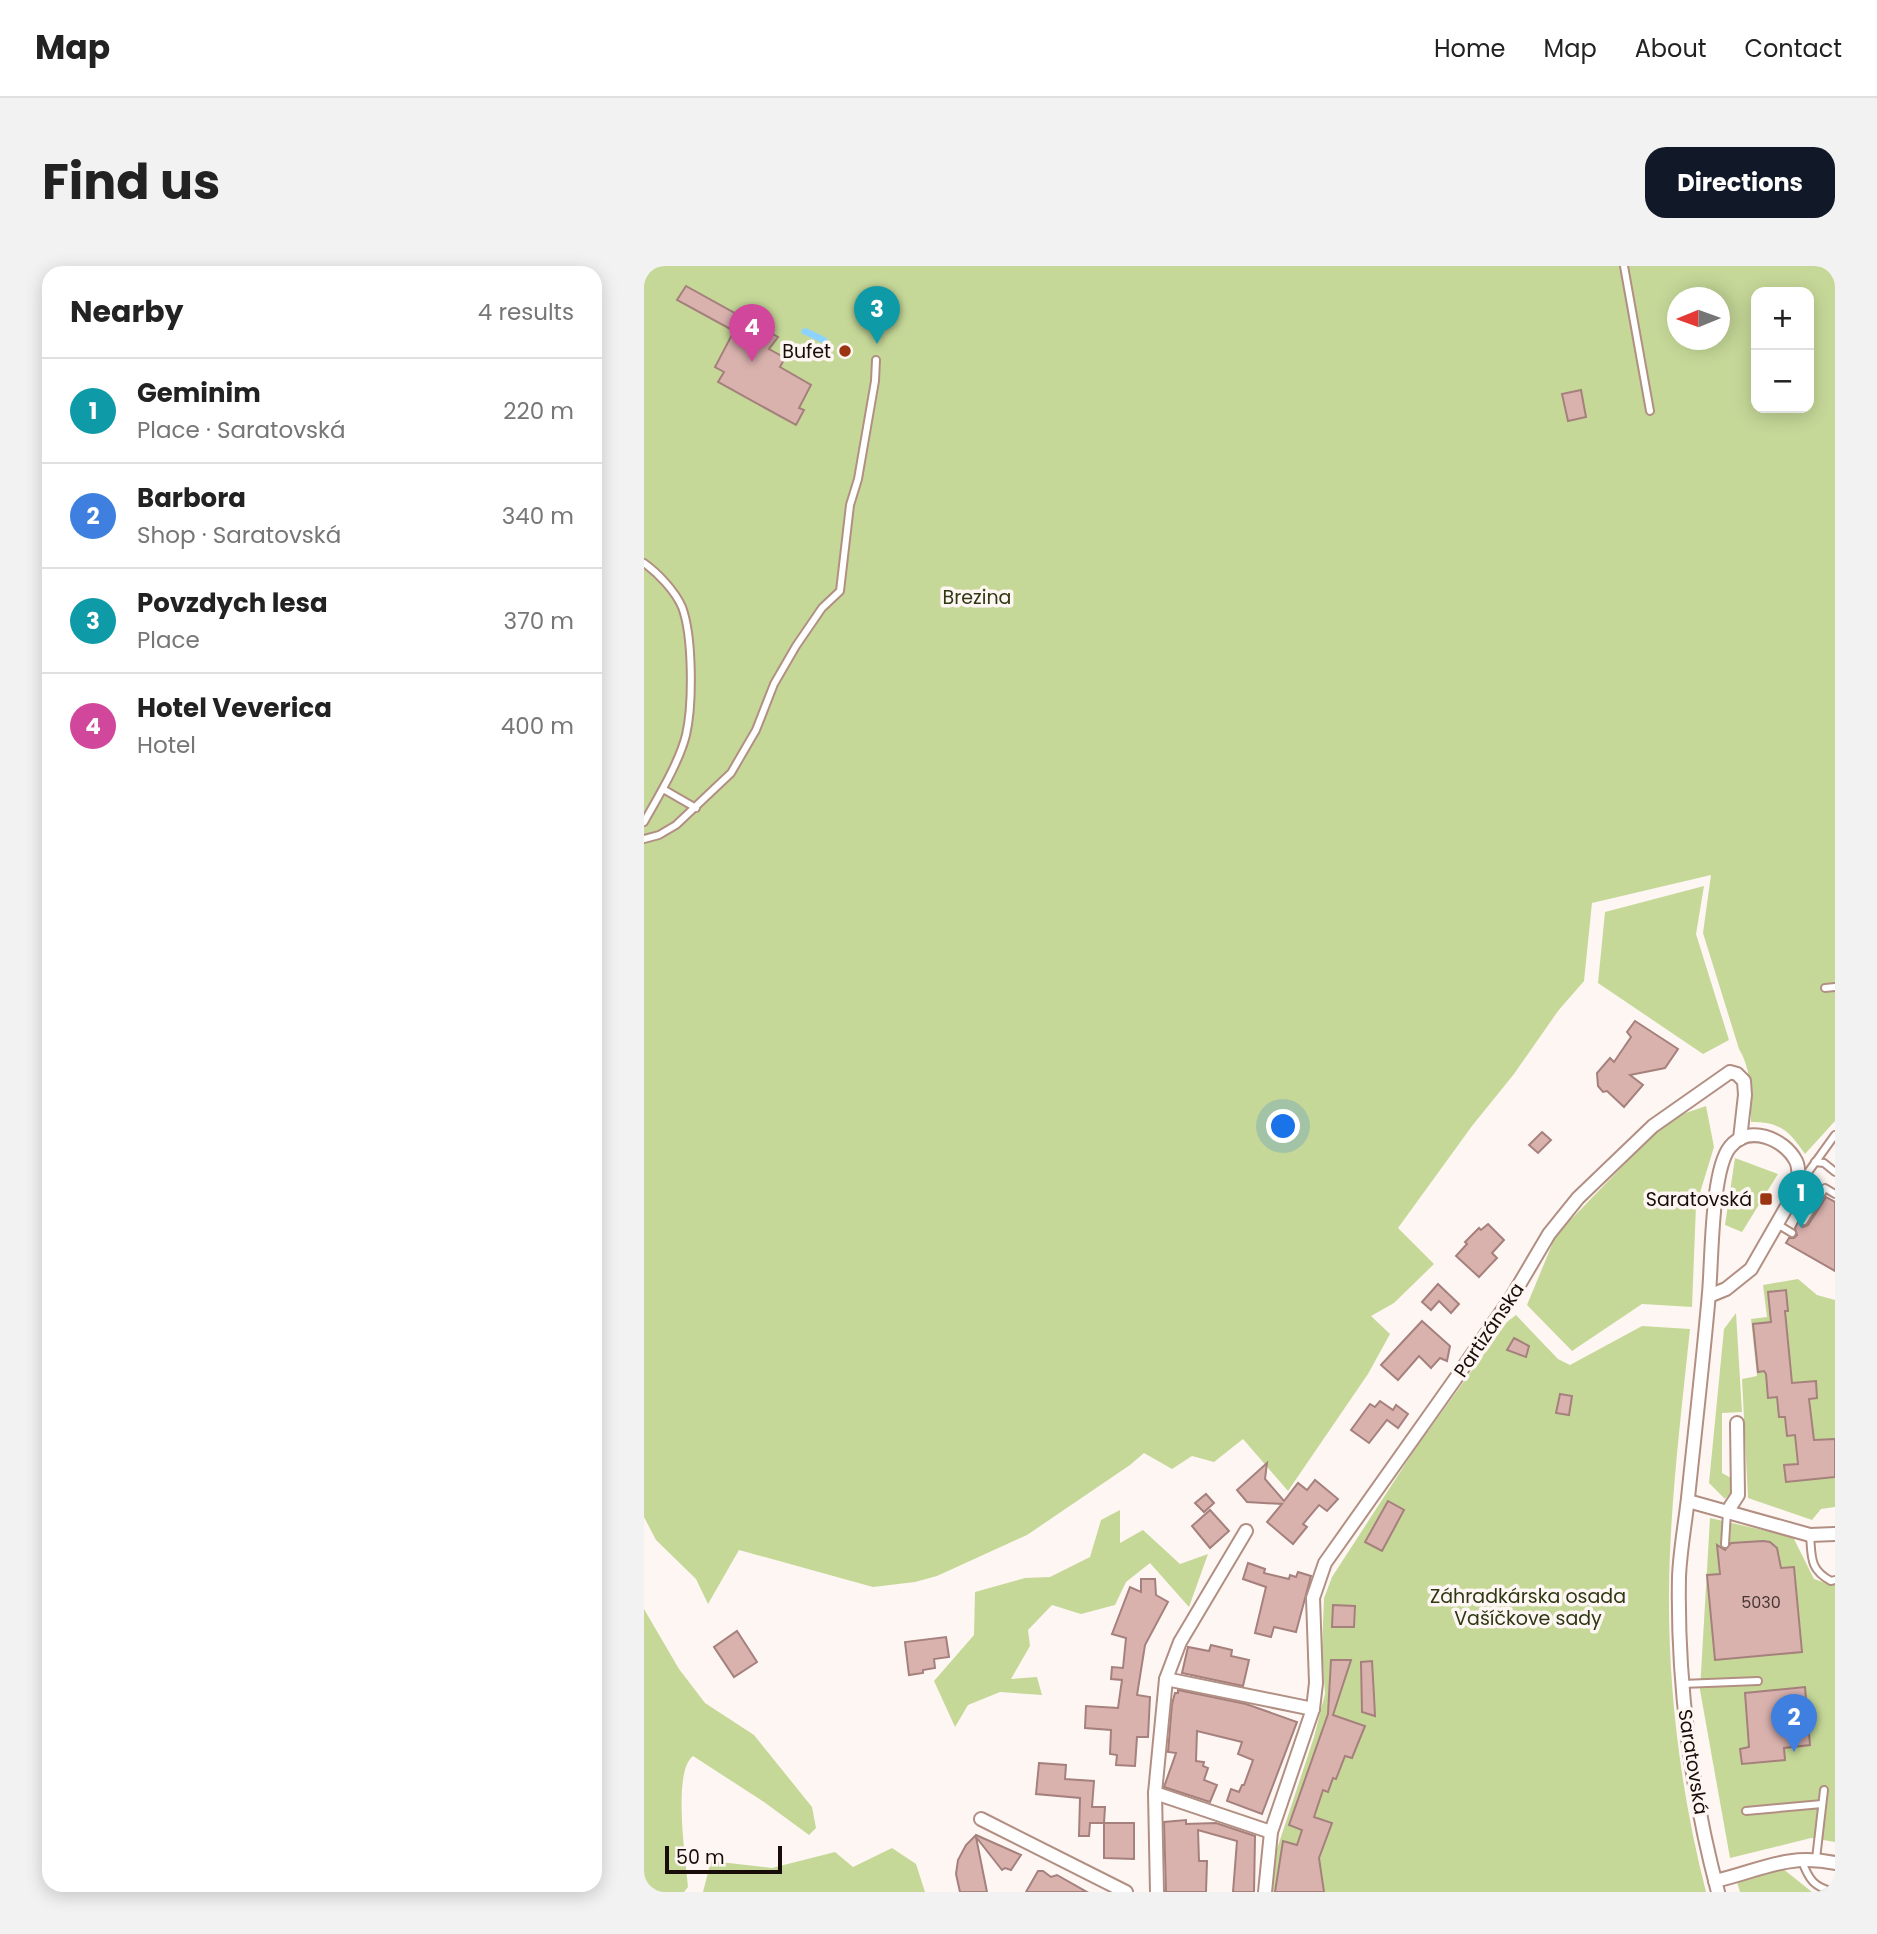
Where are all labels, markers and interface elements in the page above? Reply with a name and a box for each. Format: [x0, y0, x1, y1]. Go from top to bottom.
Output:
text: Map [35, 24, 110, 71]
text: Home [1434, 32, 1506, 65]
text: Map [1544, 32, 1597, 65]
text: About [1635, 32, 1706, 65]
text: Contact [1744, 32, 1842, 65]
button: Directions [1645, 147, 1835, 218]
text: Find us [42, 148, 220, 216]
pin: 3 [854, 286, 900, 344]
north arrow [1667, 287, 1730, 350]
map controls [1751, 287, 1814, 413]
button: + [1751, 287, 1814, 350]
text: Nearby [70, 290, 184, 333]
text: 4 results [478, 296, 574, 328]
pin: 4 [729, 304, 775, 362]
place label: Bufet [782, 338, 831, 365]
marker: Bufet [837, 343, 853, 359]
button: − [1751, 350, 1814, 413]
text: Geminim [137, 375, 261, 411]
text: 1 [89, 395, 97, 427]
text: 220 m [503, 395, 574, 427]
text: Place · Saratovská [137, 414, 345, 446]
text: Barbora [137, 480, 246, 516]
text: 2 [86, 500, 100, 532]
text: 340 m [502, 500, 574, 532]
text: Shop · Saratovská [137, 519, 341, 551]
park label: Brezina [943, 584, 1011, 611]
text: Povzdych lesa [137, 585, 328, 621]
text: 3 [86, 605, 100, 637]
text: 370 m [504, 605, 574, 637]
text: Place [137, 624, 200, 656]
text: Hotel Veverica [137, 690, 332, 726]
text: 4 [85, 710, 101, 742]
text: 400 m [501, 710, 574, 742]
text: Hotel [137, 729, 196, 761]
your location [1266, 1109, 1300, 1143]
pin: 1 [1778, 1170, 1824, 1228]
place label: Saratovská [1646, 1186, 1752, 1213]
marker: Saratovská [1758, 1191, 1774, 1207]
street label: Partizánska [1447, 1277, 1531, 1383]
park label: Záhradkárska osada Vašíčkove sady [1430, 1583, 1626, 1632]
house number: 5030 [1741, 1591, 1781, 1614]
pin: 2 [1771, 1694, 1817, 1752]
street label: Saratovská [1671, 1707, 1715, 1817]
scale bar [665, 1843, 782, 1875]
text: 50 m [676, 1844, 725, 1871]

